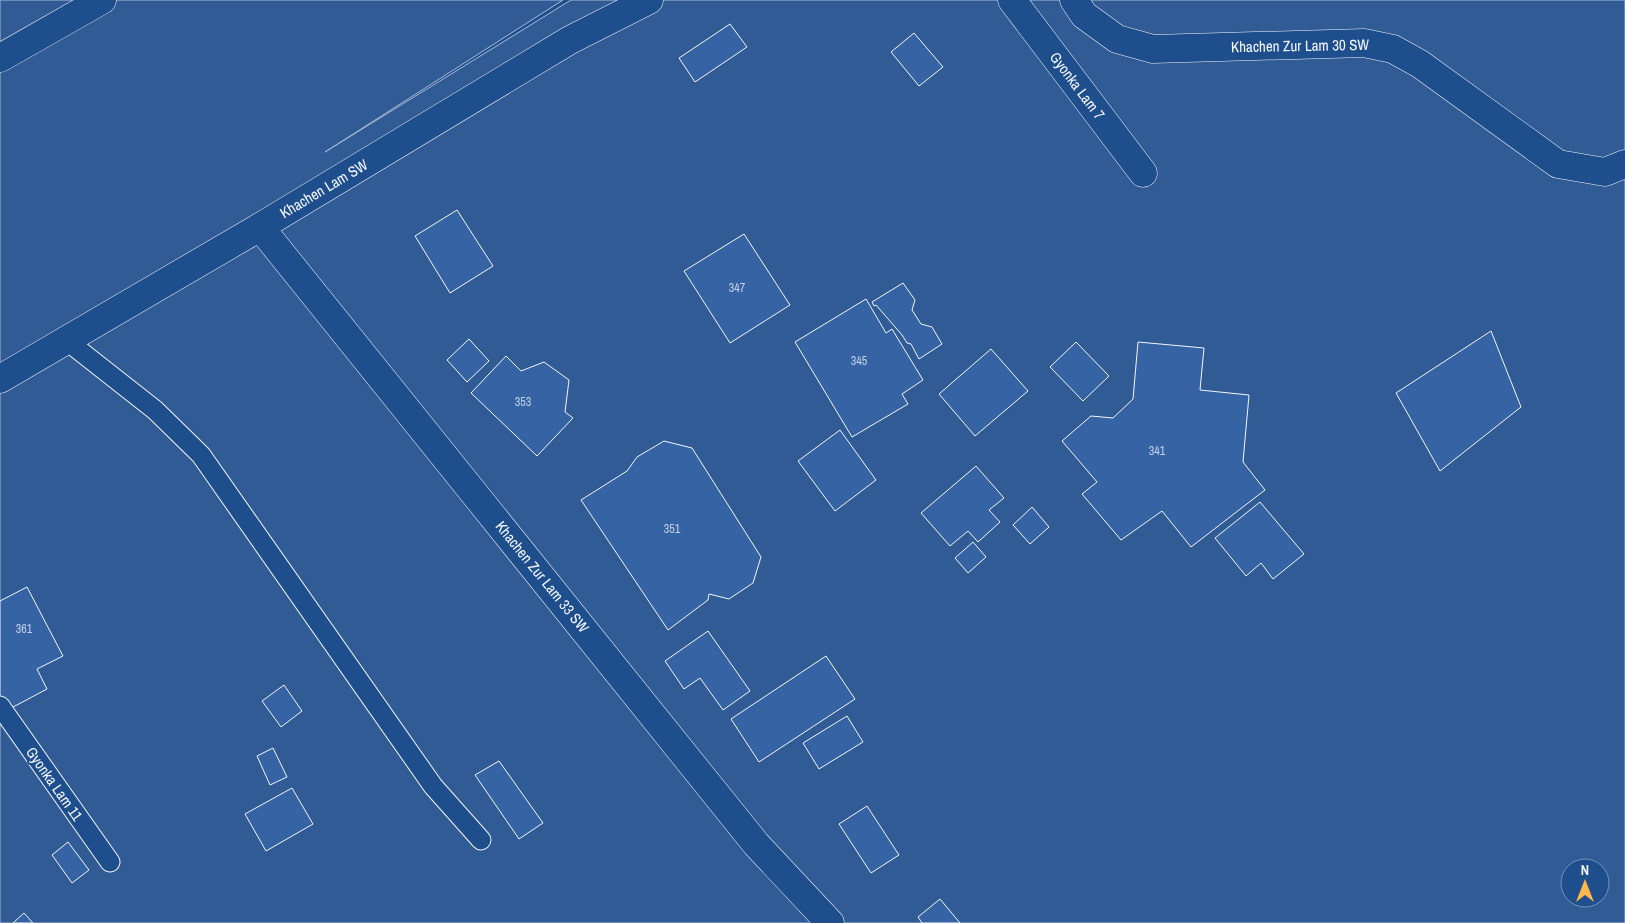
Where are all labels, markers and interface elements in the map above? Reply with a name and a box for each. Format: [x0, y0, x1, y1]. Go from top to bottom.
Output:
street label: Khachen Zur Lam 30 SW [1231, 34, 1370, 57]
street label: Gyonka Lam 7 [1045, 47, 1110, 124]
street label: Khachen Lam SW [276, 154, 372, 223]
house number: 347 [729, 280, 746, 296]
house number: 345 [851, 353, 868, 369]
house number: 353 [515, 394, 531, 410]
house number: 341 [1149, 443, 1166, 459]
street label: Khachen Zur Lam 33 SW [491, 516, 594, 637]
house number: 351 [664, 521, 681, 537]
house number: 361 [16, 621, 33, 637]
street label: Gyonka Lam 11 [21, 742, 88, 825]
north arrow [1560, 858, 1610, 908]
text: N [1581, 861, 1589, 879]

